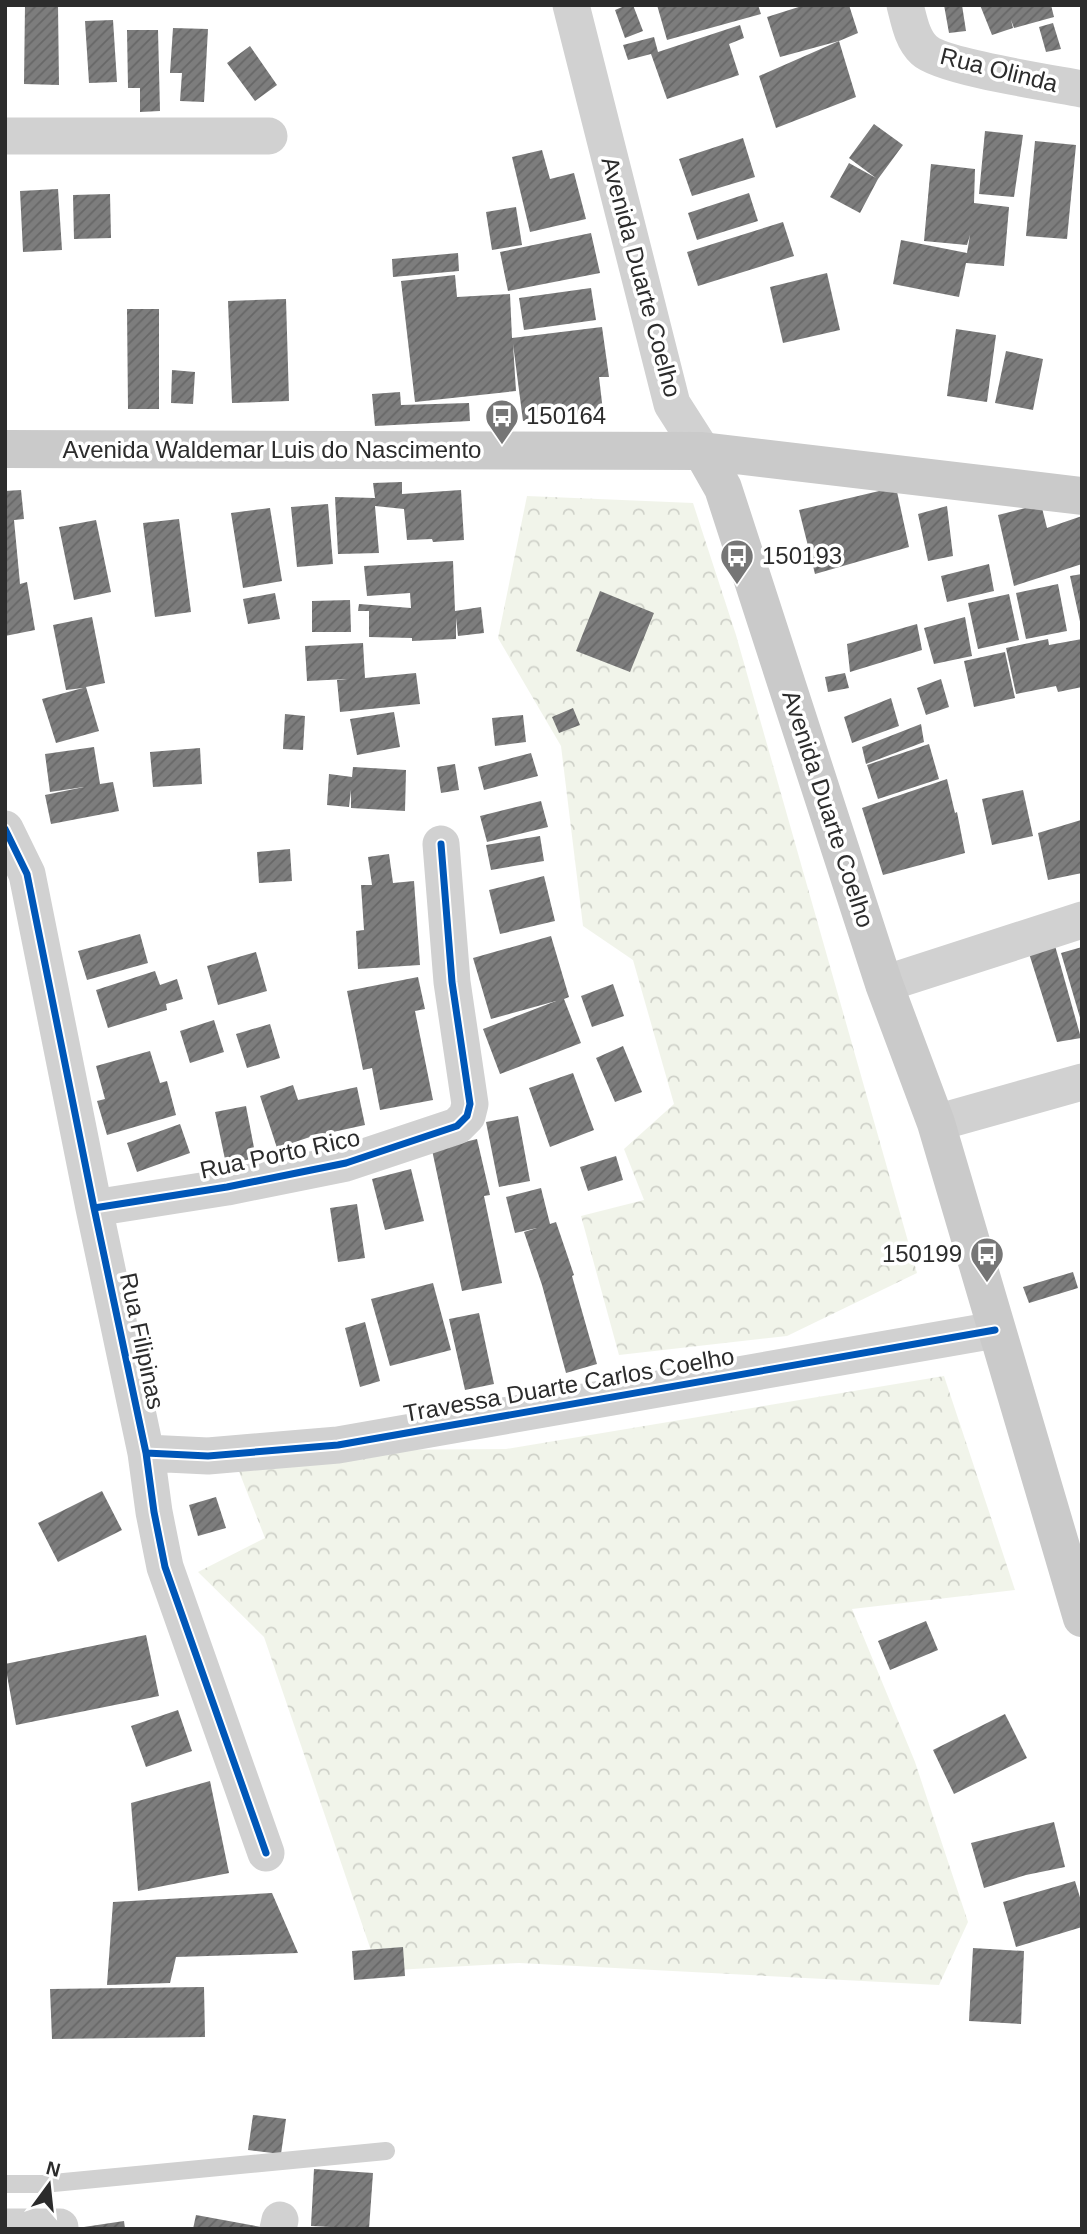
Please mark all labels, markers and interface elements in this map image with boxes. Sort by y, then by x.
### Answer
street label: Rua Olinda [938,42,1061,97]
street label: Avenida Duarte Coelho [596,154,687,400]
bus stop icon: 150164 [483,397,521,446]
place label: 150164 [526,402,606,429]
street label: Avenida Waldemar Luis do Nascimento [63,436,481,463]
bus stop icon: 150193 [718,537,756,586]
place label: 150193 [762,542,842,569]
street label: Avenida Duarte Coelho [777,687,880,931]
street label: Rua Porto Rico [197,1123,362,1184]
bus stop icon: 150199 [968,1235,1006,1284]
place label: 150199 [882,1240,962,1267]
street label: Rua Filipinas [115,1270,170,1412]
street label: Travessa Duarte Carlos Coelho [401,1342,736,1427]
north arrow [14,2150,84,2220]
text: N [44,2157,63,2181]

